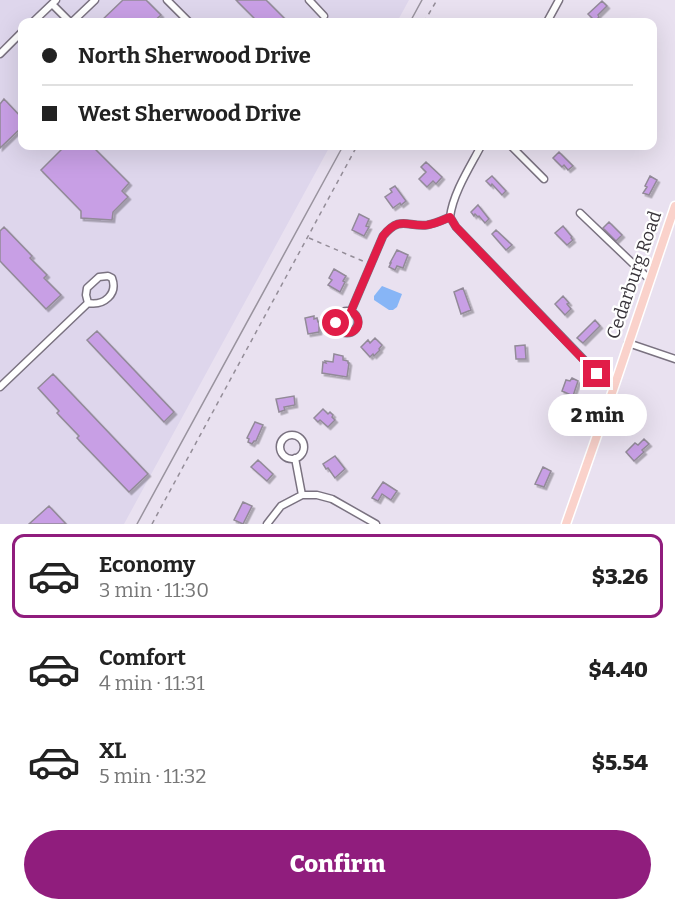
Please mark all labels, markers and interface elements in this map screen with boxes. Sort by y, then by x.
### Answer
text: North Sherwood Drive [78,42,311,69]
text: West Sherwood Drive [78,100,301,127]
street label: Cedarburg Road [602,208,666,342]
route start [322,309,349,336]
route end [583,360,610,387]
callout: 2 min [548,395,646,437]
text: 2 min [571,403,624,427]
icon: car [27,549,81,603]
text: Economy [99,551,195,578]
text: $3.26 [592,563,648,590]
text: 3 min · 11:30 [99,578,209,602]
icon: car [27,642,81,696]
text: Comfort [99,644,186,671]
text: $4.40 [589,656,648,683]
text: 4 min · 11:31 [99,671,205,695]
icon: car [27,735,81,789]
text: XL [99,737,126,764]
text: $5.54 [592,749,648,776]
text: 5 min · 11:32 [99,764,206,788]
button: Confirm [24,830,651,899]

